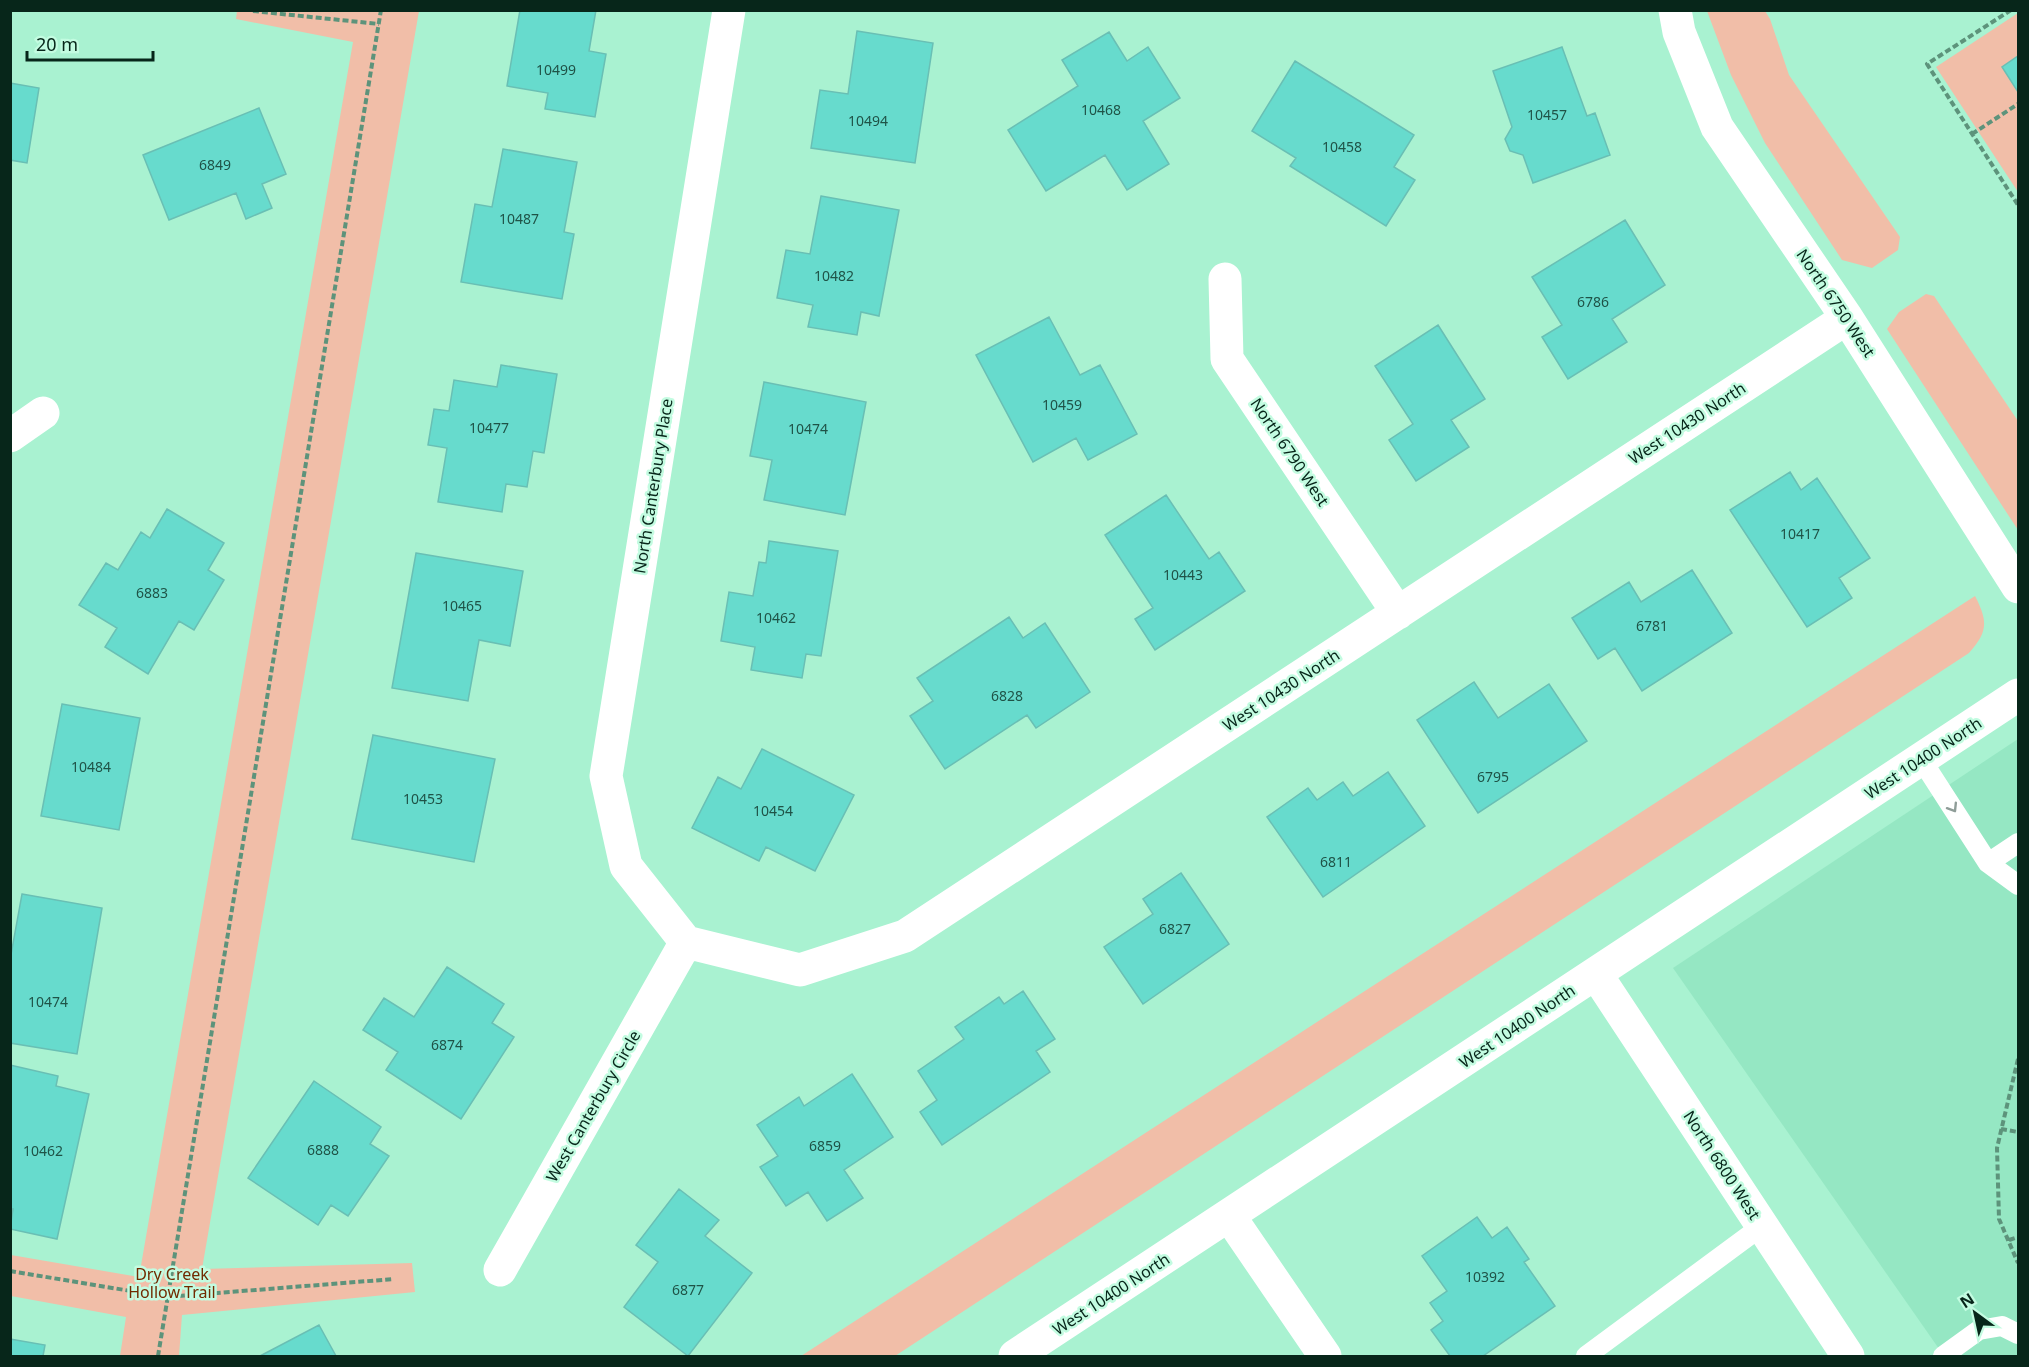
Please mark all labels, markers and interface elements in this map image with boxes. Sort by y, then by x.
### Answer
scale bar [27,24,153,62]
text: 20 m [36,32,78,56]
house number: 10499 [536,60,576,79]
house number: 10468 [1081,100,1121,119]
house number: 10457 [1527,105,1567,124]
house number: 10494 [848,111,888,130]
house number: 10458 [1322,137,1362,156]
house number: 6849 [199,155,231,174]
house number: 10487 [499,209,539,228]
street label: North 6750 West [1792,245,1880,362]
house number: 10482 [814,266,854,285]
house number: 6786 [1577,292,1609,311]
street label: West 10430 North [1624,377,1750,469]
street label: North 6790 West [1246,394,1334,511]
house number: 10459 [1042,395,1082,414]
street label: North Canterbury Place [628,397,678,575]
house number: 10477 [469,418,509,437]
house number: 10474 [788,419,828,438]
house number: 10417 [1780,524,1820,543]
house number: 10443 [1163,565,1203,584]
house number: 6883 [136,583,168,602]
house number: 10465 [442,596,482,615]
house number: 10462 [756,608,796,627]
house number: 6781 [1636,616,1668,635]
street label: West 10430 North [1218,644,1344,736]
house number: 6828 [991,686,1023,705]
street label: West 10400 North [1860,712,1986,804]
house number: 10484 [71,757,111,776]
house number: 6795 [1477,767,1509,786]
house number: 10453 [403,789,443,808]
house number: 10454 [753,801,793,820]
one-way arrow [1946,802,1958,812]
house number: 6811 [1320,852,1352,871]
house number: 6827 [1159,919,1191,938]
street label: West 10400 North [1455,979,1579,1073]
house number: 10474 [28,992,68,1011]
street label: West Canterbury Circle [541,1026,645,1186]
house number: 6874 [431,1035,463,1054]
street label: North 6800 West [1678,1106,1766,1224]
house number: 6859 [809,1136,841,1155]
house number: 6888 [307,1140,339,1159]
house number: 10462 [23,1141,63,1160]
street label: West 10400 North [1048,1248,1174,1340]
park label: Dry Creek Hollow Trail [128,1263,216,1303]
house number: 10392 [1465,1267,1505,1286]
house number: 6877 [672,1280,704,1299]
north arrow [1945,1283,2005,1343]
text: N [1955,1288,1978,1313]

